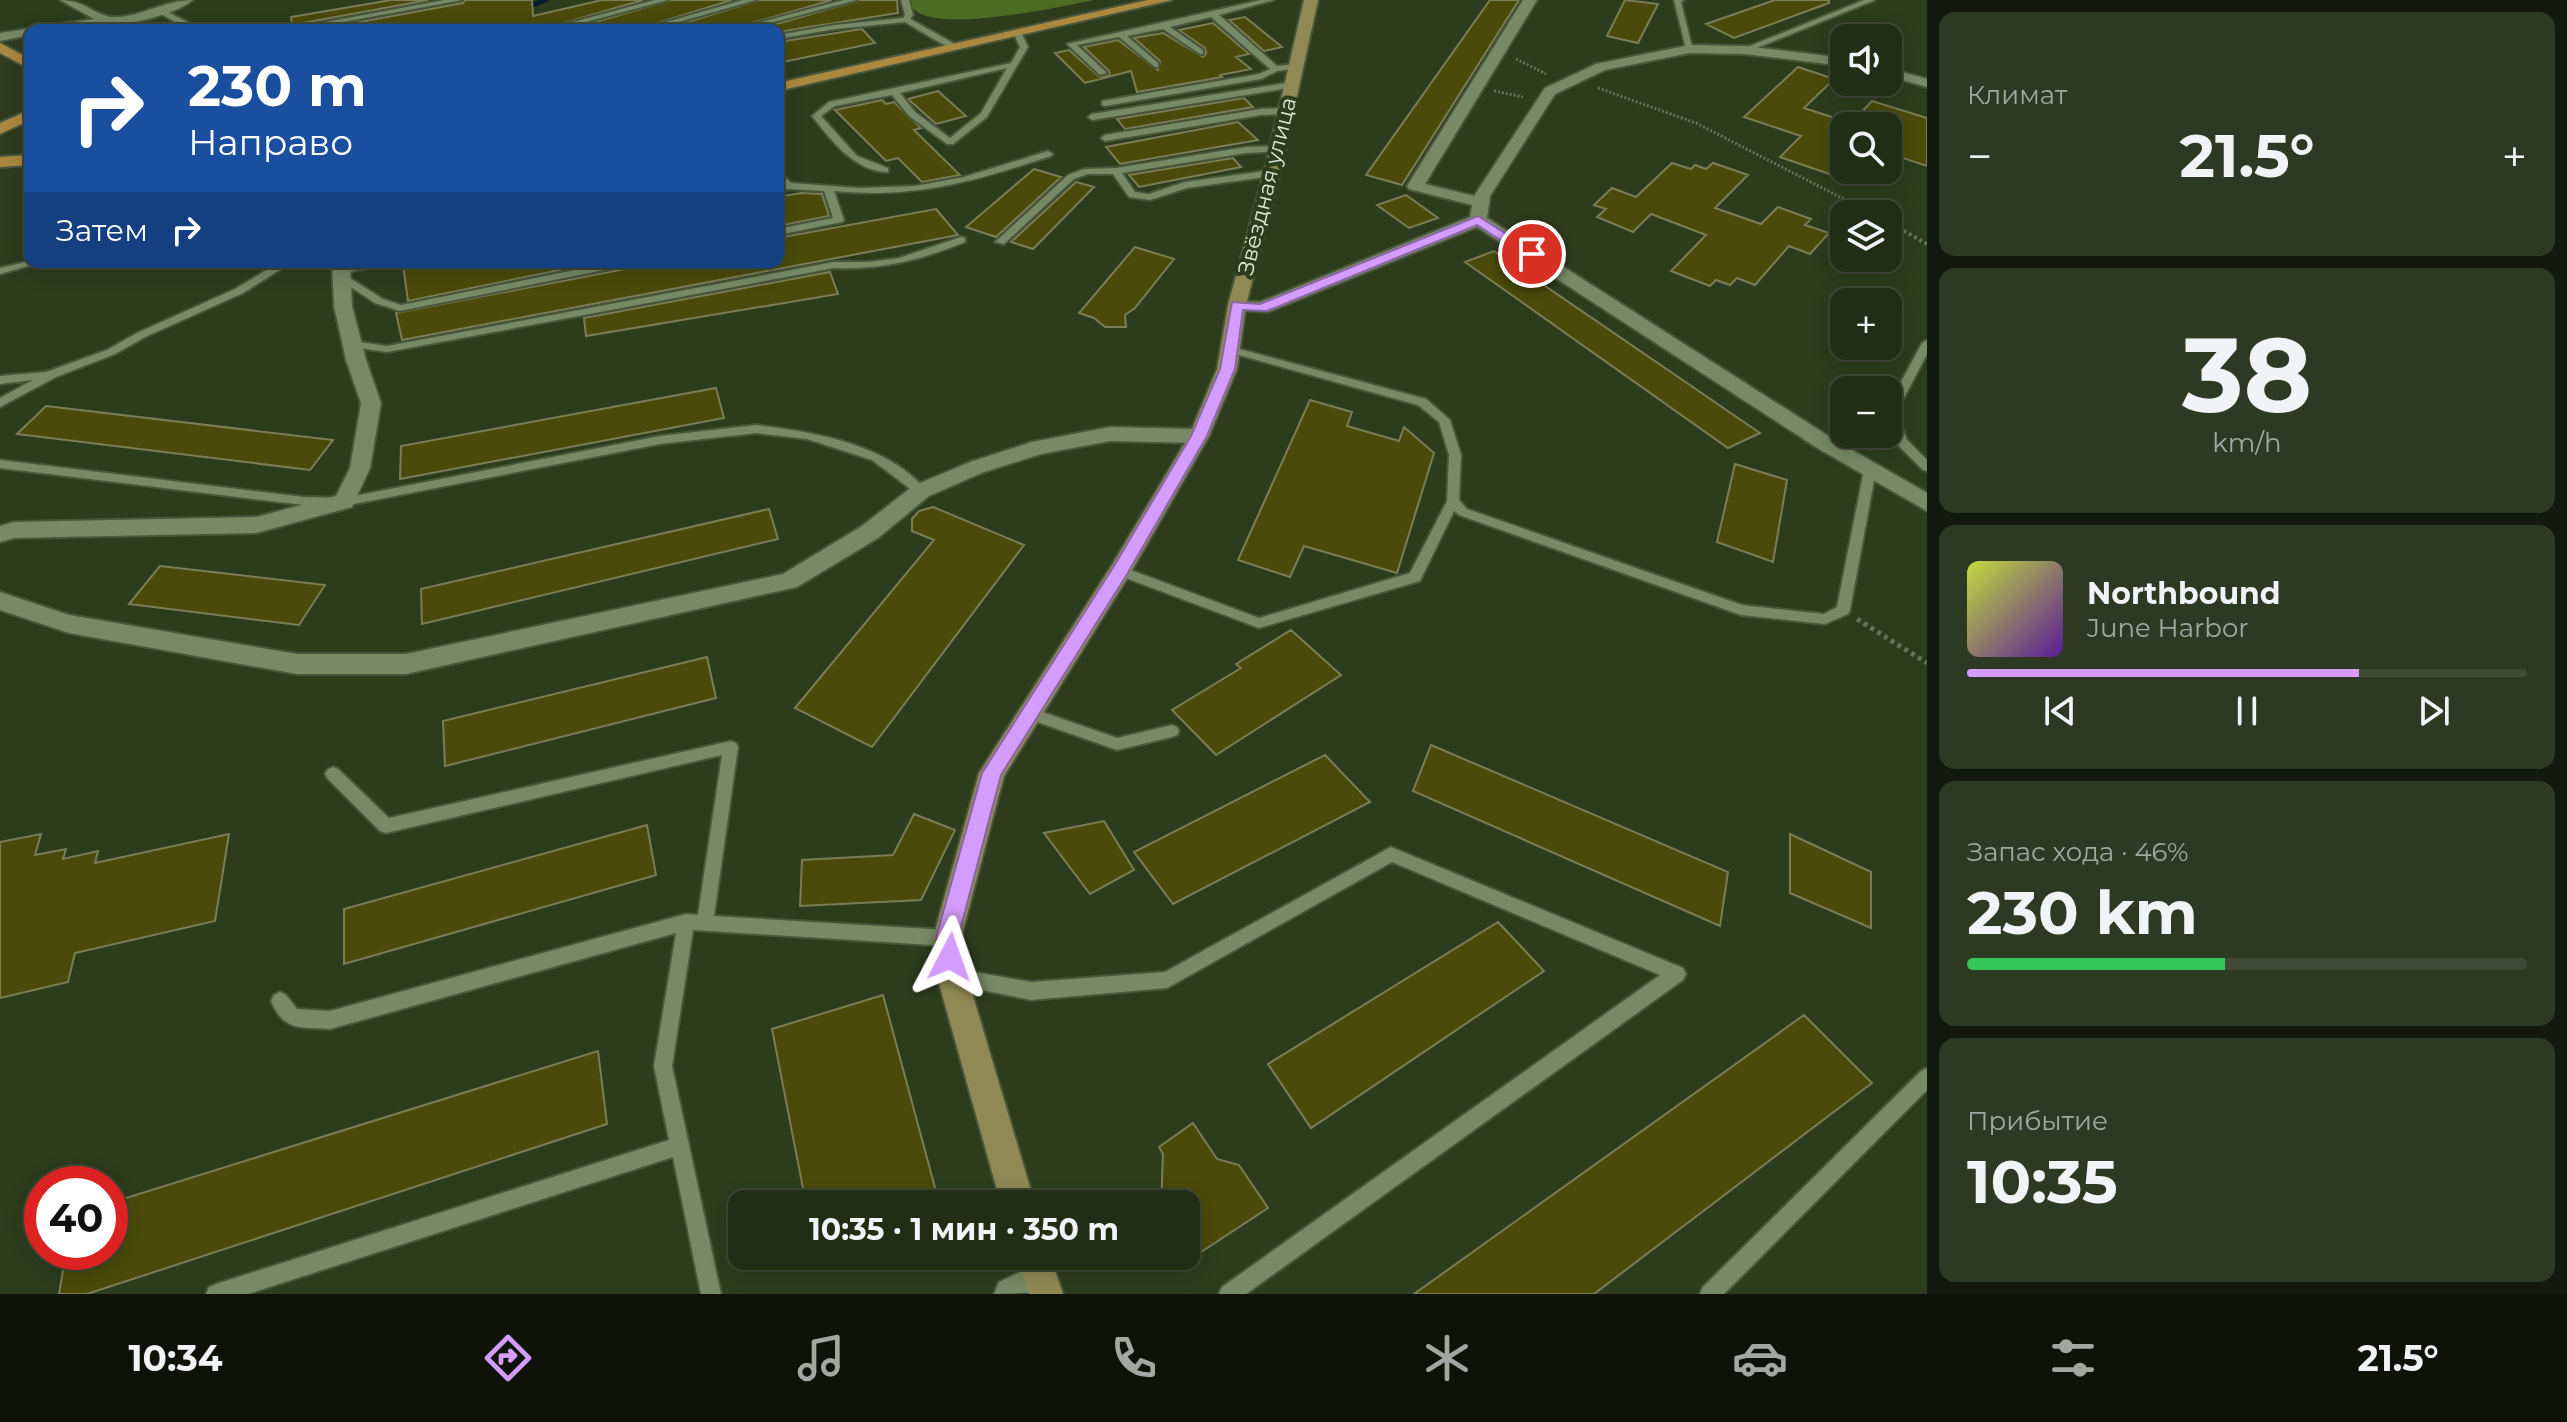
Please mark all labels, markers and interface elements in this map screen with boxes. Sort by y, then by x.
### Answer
map controls [1830,24,1902,448]
button: sound [1830,24,1902,96]
text: 230 m [188,52,367,120]
icon: right [56,56,160,160]
text: Климат [1967,79,2067,111]
street label: Звёздная улица [1232,94,1302,278]
button: search [1830,112,1902,184]
text: 21.5° [2179,119,2315,192]
text: Направо [188,120,353,164]
text: − [1967,129,1992,183]
text: + [2502,129,2527,183]
button: layers [1830,200,1902,272]
icon: right [164,208,208,252]
text: Затем [56,212,148,249]
pin [1498,220,1566,288]
icon: arrive [1510,232,1554,276]
button: + [1830,288,1902,360]
text: 38 [2182,311,2312,438]
button: − [1830,376,1902,448]
text: km/h [2212,427,2282,459]
text: Northbound [2087,575,2281,612]
text: June Harbor [2087,612,2249,644]
icon: previous [2038,689,2082,733]
icon: pause [2225,689,2269,733]
icon: next [2412,689,2456,733]
text: Запас хода · 46% [1967,836,2188,868]
text: 230 km [1967,876,2198,949]
position arrow [908,915,992,999]
text: Прибытие [1967,1105,2108,1137]
text: 10:35 [1967,1145,2118,1218]
speed limit sign: 40 [24,1166,128,1270]
text: 10:35 · 1 мин · 350 m [809,1211,1119,1248]
icon: directions [480,1330,536,1386]
icon: music [793,1330,849,1386]
icon: phone [1106,1330,1162,1386]
icon: climate [1419,1330,1475,1386]
icon: car [1732,1330,1788,1386]
icon: filters [2045,1330,2101,1386]
text: 10:34 [128,1336,223,1380]
text: 21.5° [2357,1336,2439,1380]

